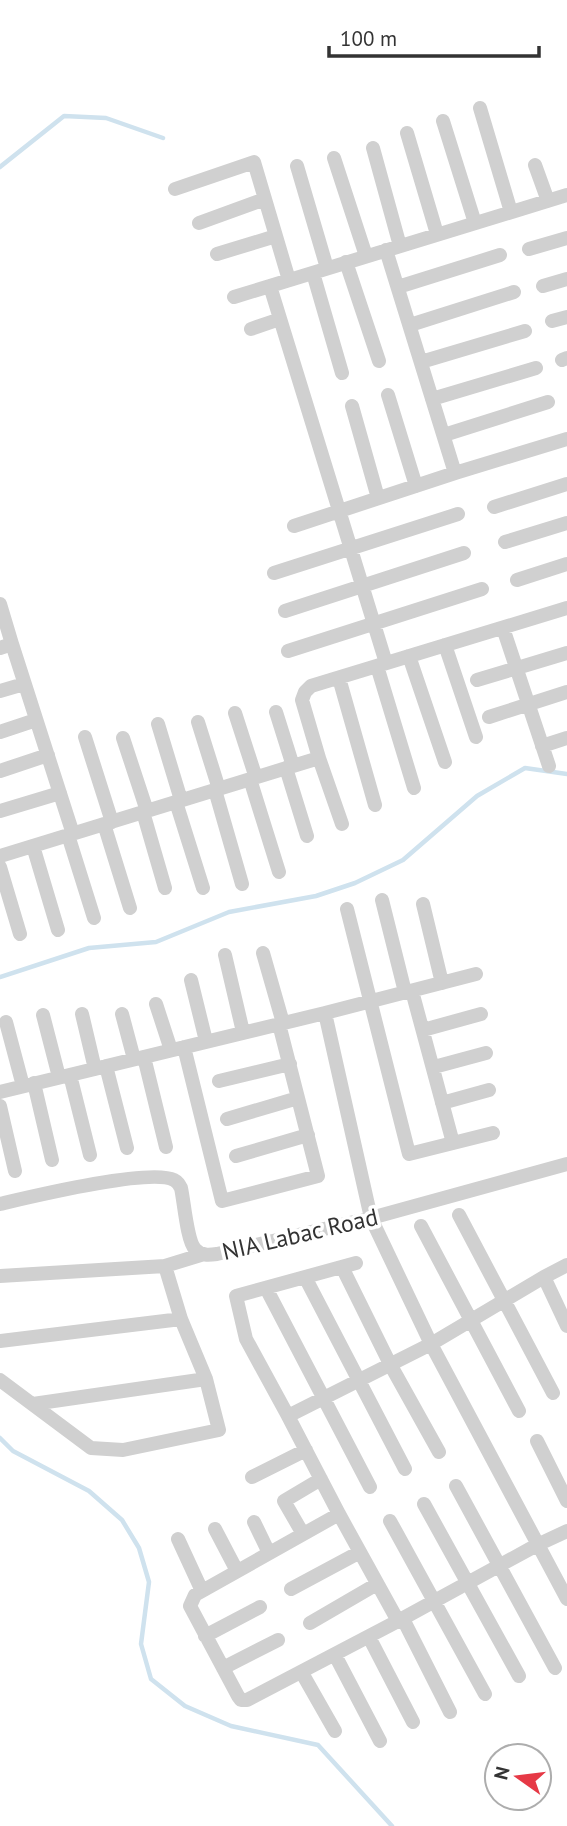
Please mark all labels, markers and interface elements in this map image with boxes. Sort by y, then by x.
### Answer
scale bar [329,14,539,58]
text: 100 m [340,25,397,52]
street label: NIA Labac Road [219,1201,381,1267]
north arrow [483,1742,553,1812]
text: N [488,1764,515,1782]

